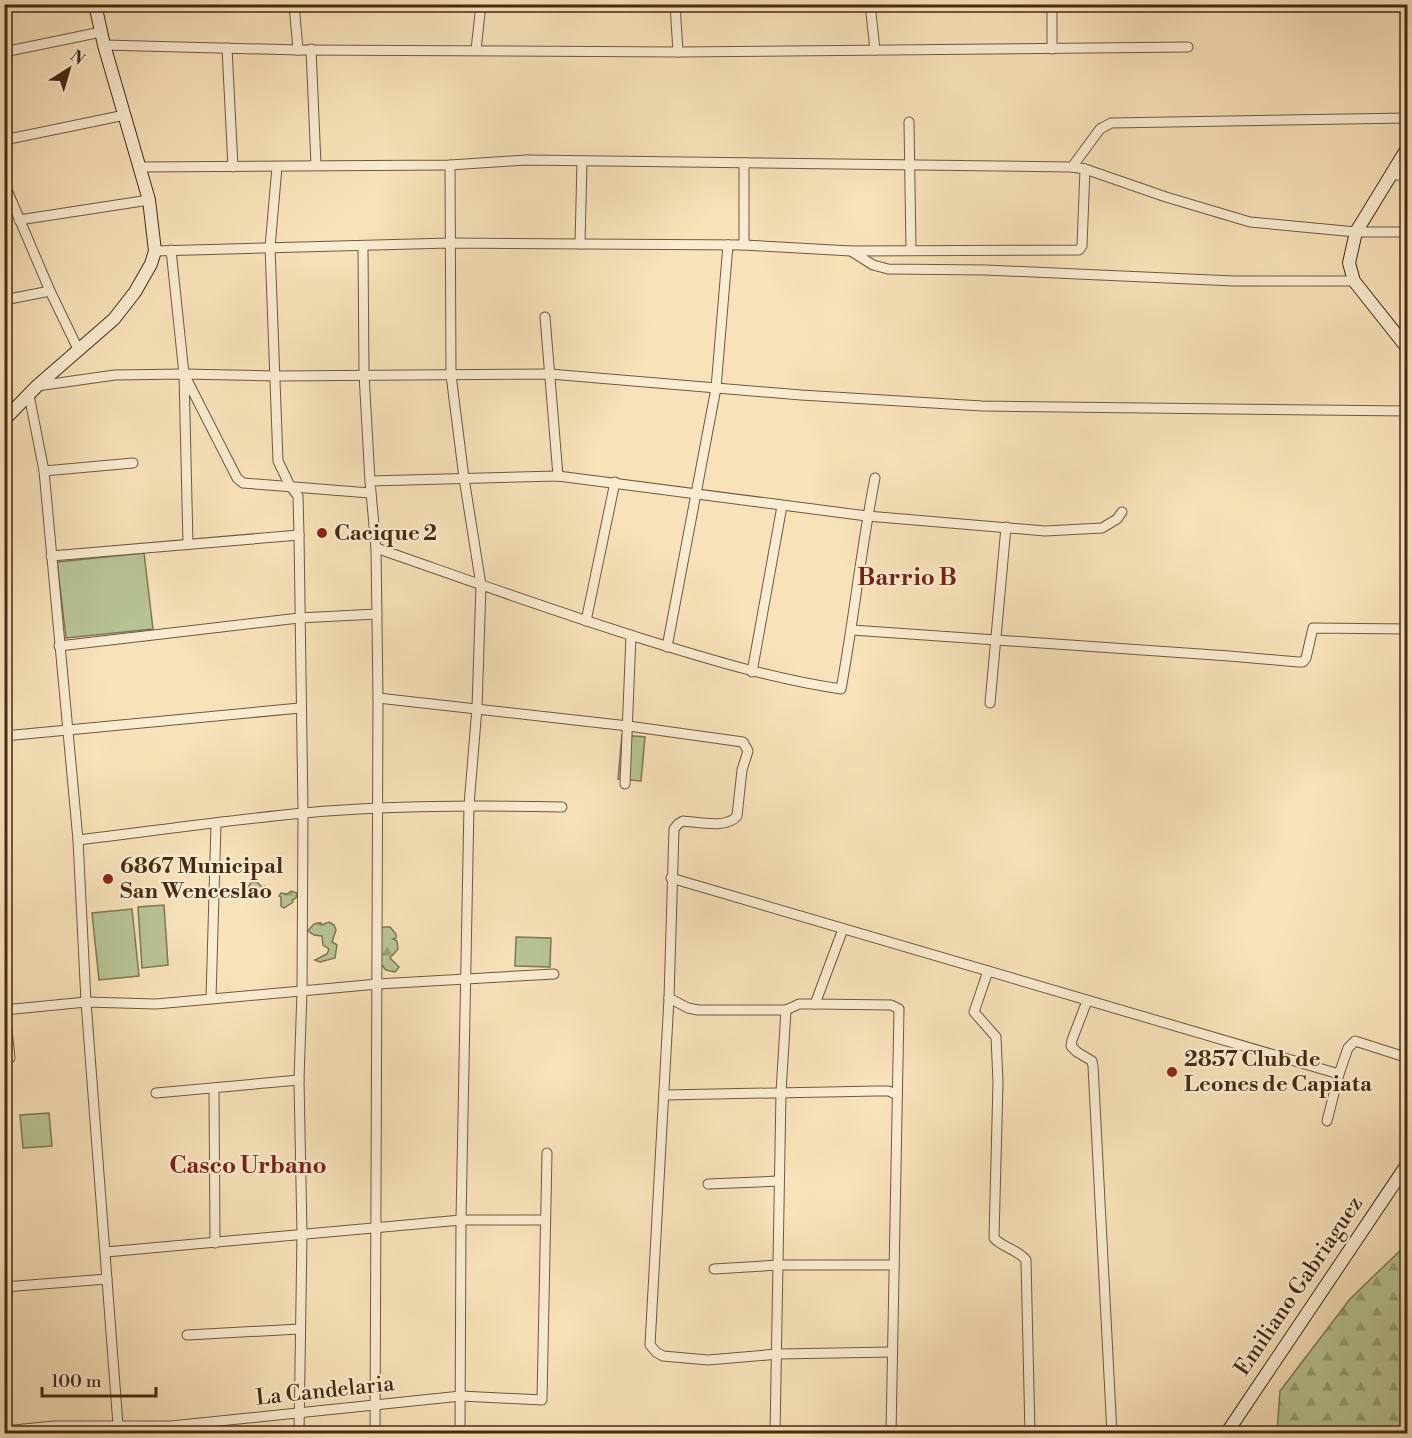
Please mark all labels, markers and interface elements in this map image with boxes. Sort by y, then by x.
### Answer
north arrow [39,39,99,99]
text: N [66,46,89,70]
place label: Cacique 2 [334,520,437,547]
marker: Cacique 2 [315,526,329,540]
district label: Barrio B [857,563,957,593]
place label: 6867 Municipal San Wenceslao [120,853,283,905]
marker: 6867 Municipal San Wenceslao [101,872,115,886]
place label: 2857 Club de Leones de Capiata [1184,1046,1373,1098]
marker: 2857 Club de Leones de Capiata [1165,1065,1179,1079]
district label: Casco Urbano [169,1151,327,1181]
street label: Emiliano Gabriaguez [1229,1191,1369,1381]
scale bar [42,1360,156,1398]
text: 100 m [51,1370,102,1393]
street label: La Candelaria [254,1370,396,1412]

